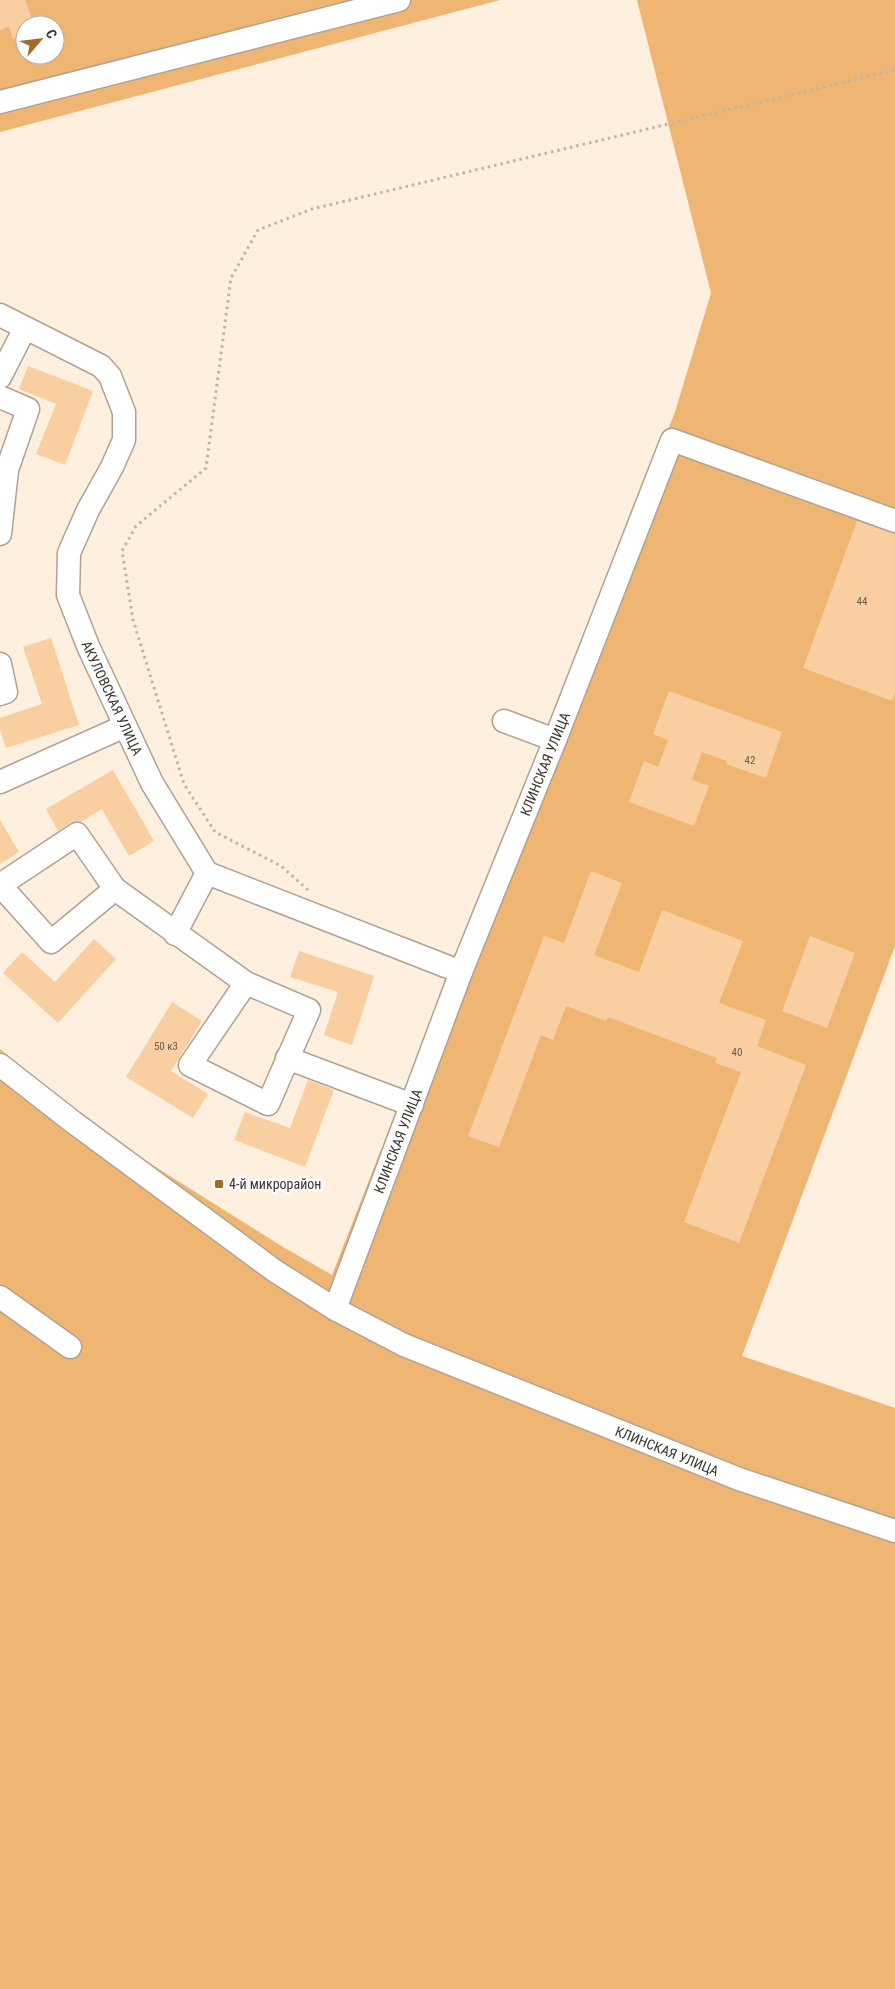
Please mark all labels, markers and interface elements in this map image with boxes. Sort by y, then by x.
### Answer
north arrow [15,15,65,65]
text: С [43,27,60,41]
house number: 44 [857,595,868,608]
street label: АКУЛОВСКАЯ УЛИЦА [78,638,146,758]
street label: КЛИНСКАЯ УЛИЦА [517,710,573,818]
house number: 42 [745,754,755,767]
house number: 50 к3 [154,1040,178,1053]
house number: 40 [732,1046,742,1059]
street label: КЛИНСКАЯ УЛИЦА [371,1087,425,1195]
place label: 4-й микрорайон [229,1176,321,1192]
marker: 4-й микрорайон [213,1178,225,1190]
street label: КЛИНСКАЯ УЛИЦА [613,1423,721,1479]

